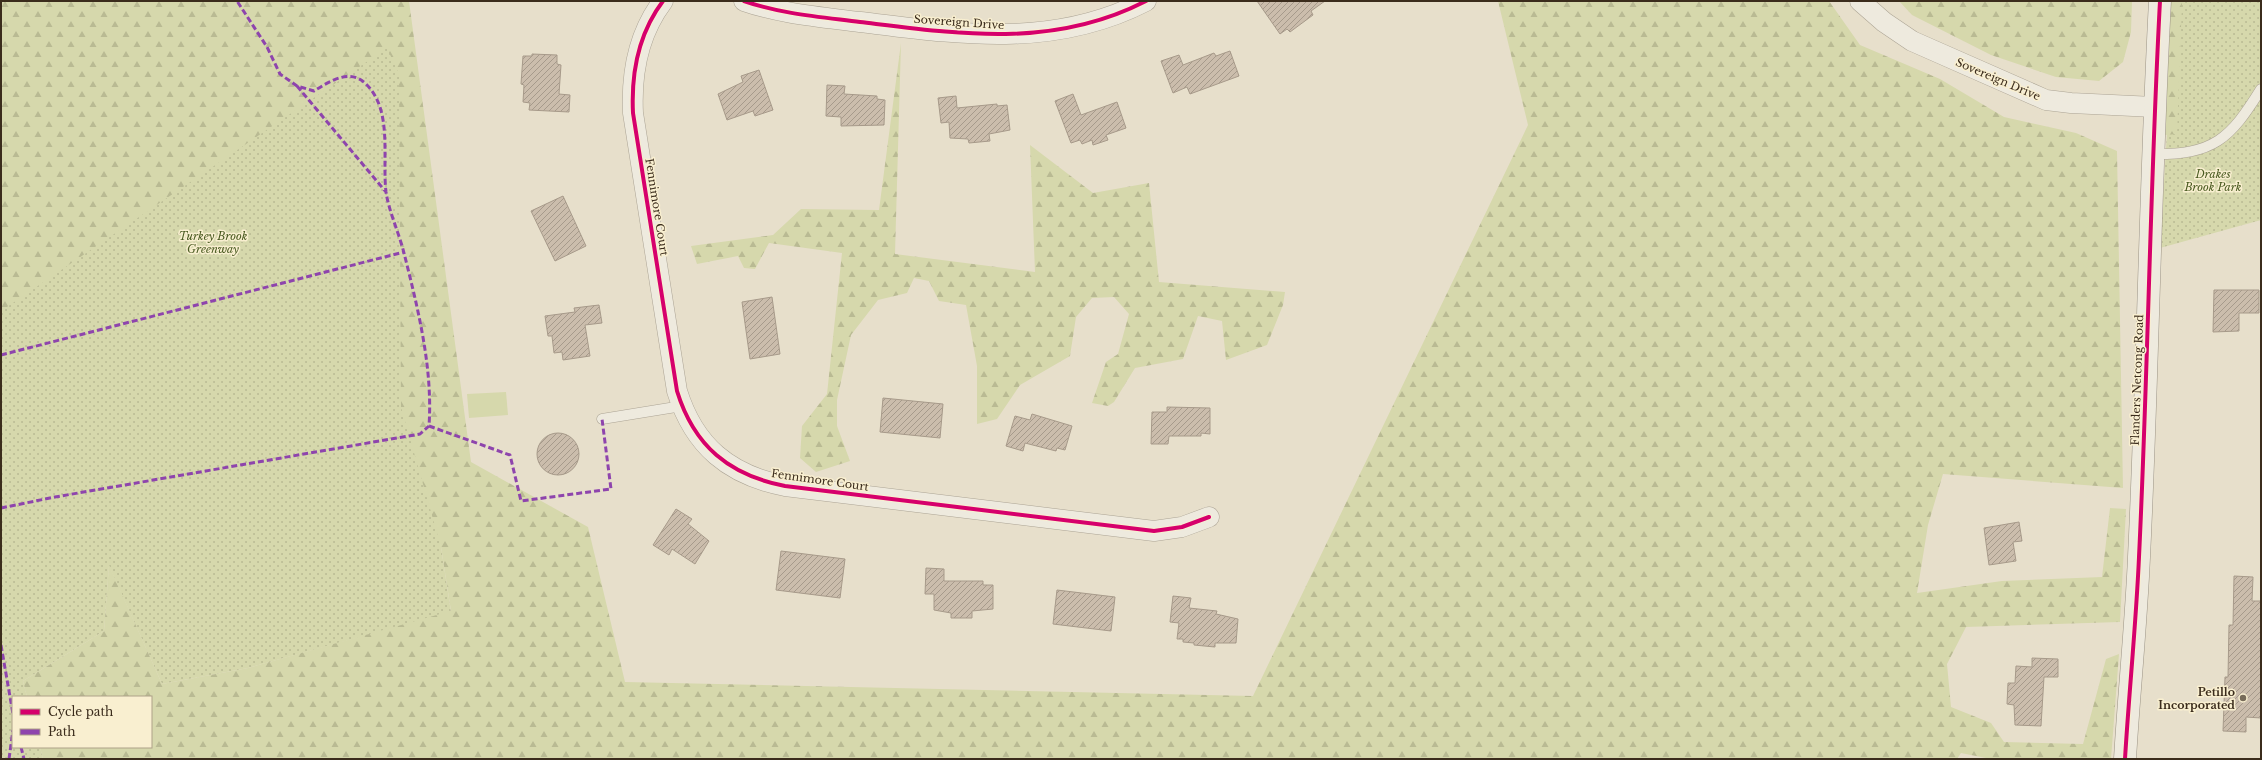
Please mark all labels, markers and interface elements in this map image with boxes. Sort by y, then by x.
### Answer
street label: Sovereign Drive [913,12,1005,32]
street label: Sovereign Drive [1953,55,2043,103]
street label: Fennimore Court [642,157,672,258]
park label: Drakes Brook Park [2183,167,2242,194]
park label: Turkey Brook Greenway [179,229,248,256]
street label: Flanders Netcong Road [2128,314,2146,446]
street label: Fennimore Court [770,466,871,494]
place label: Petillo Incorporated [2158,685,2235,712]
marker: Petillo Incorporated [2238,693,2248,703]
legend [12,696,152,748]
text: Cycle path [48,704,113,719]
text: Path [48,724,76,739]

